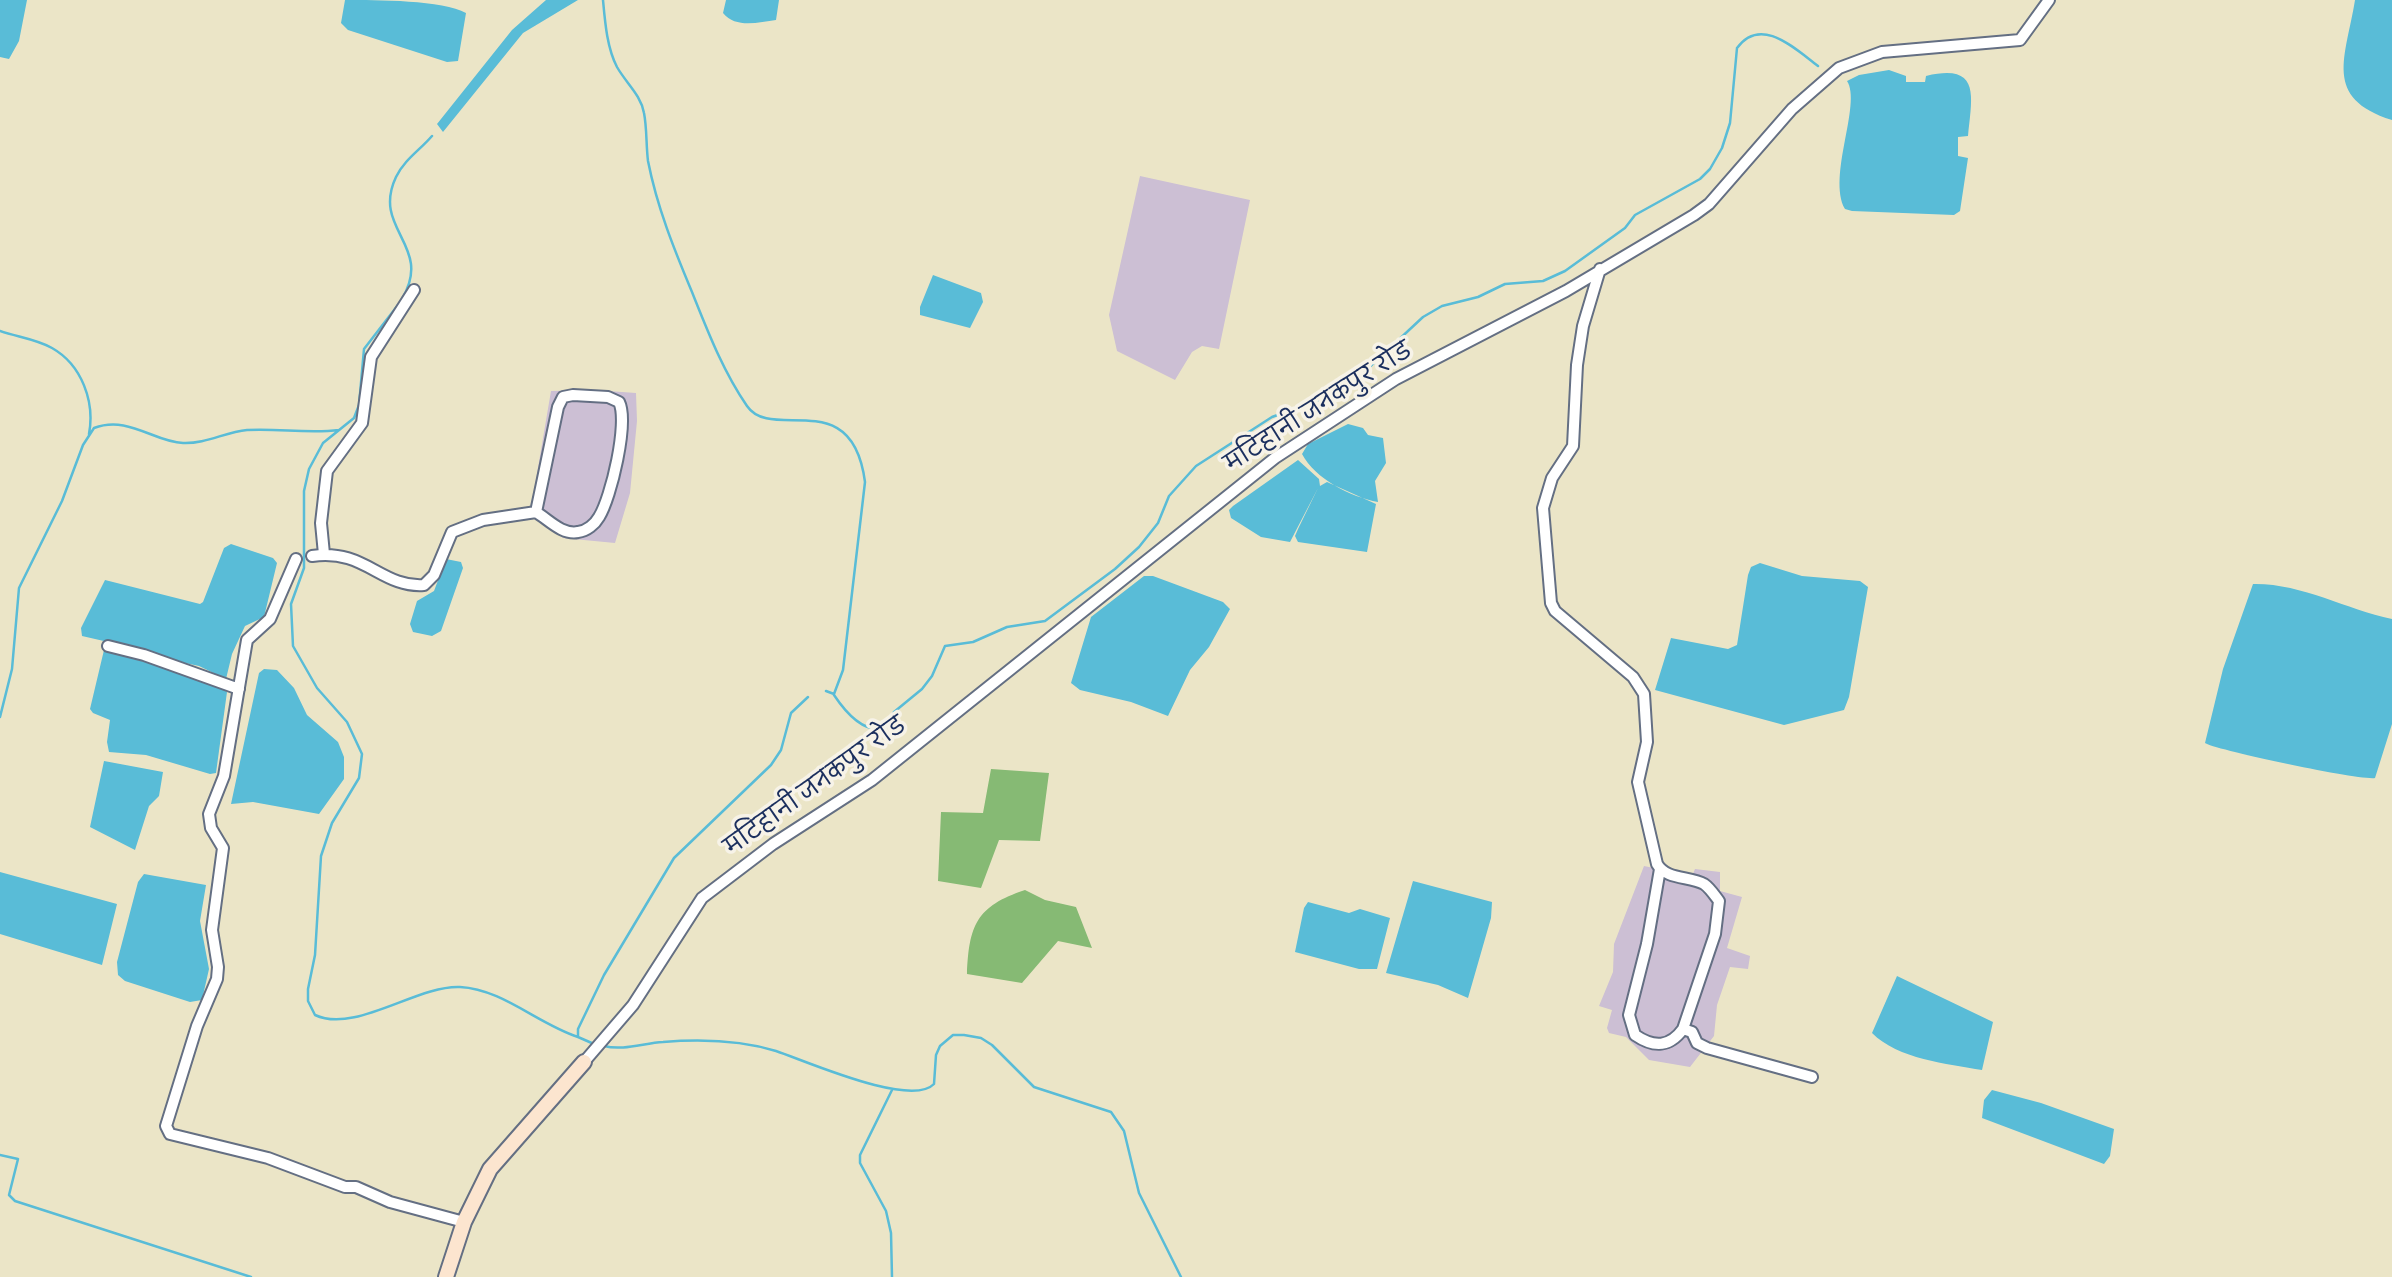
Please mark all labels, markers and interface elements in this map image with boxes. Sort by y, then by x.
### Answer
street label: मटिहानी जनकपुर रोड [1220,337,1418,479]
street label: मटिहानी जनकपुर रोड [720,712,912,862]

